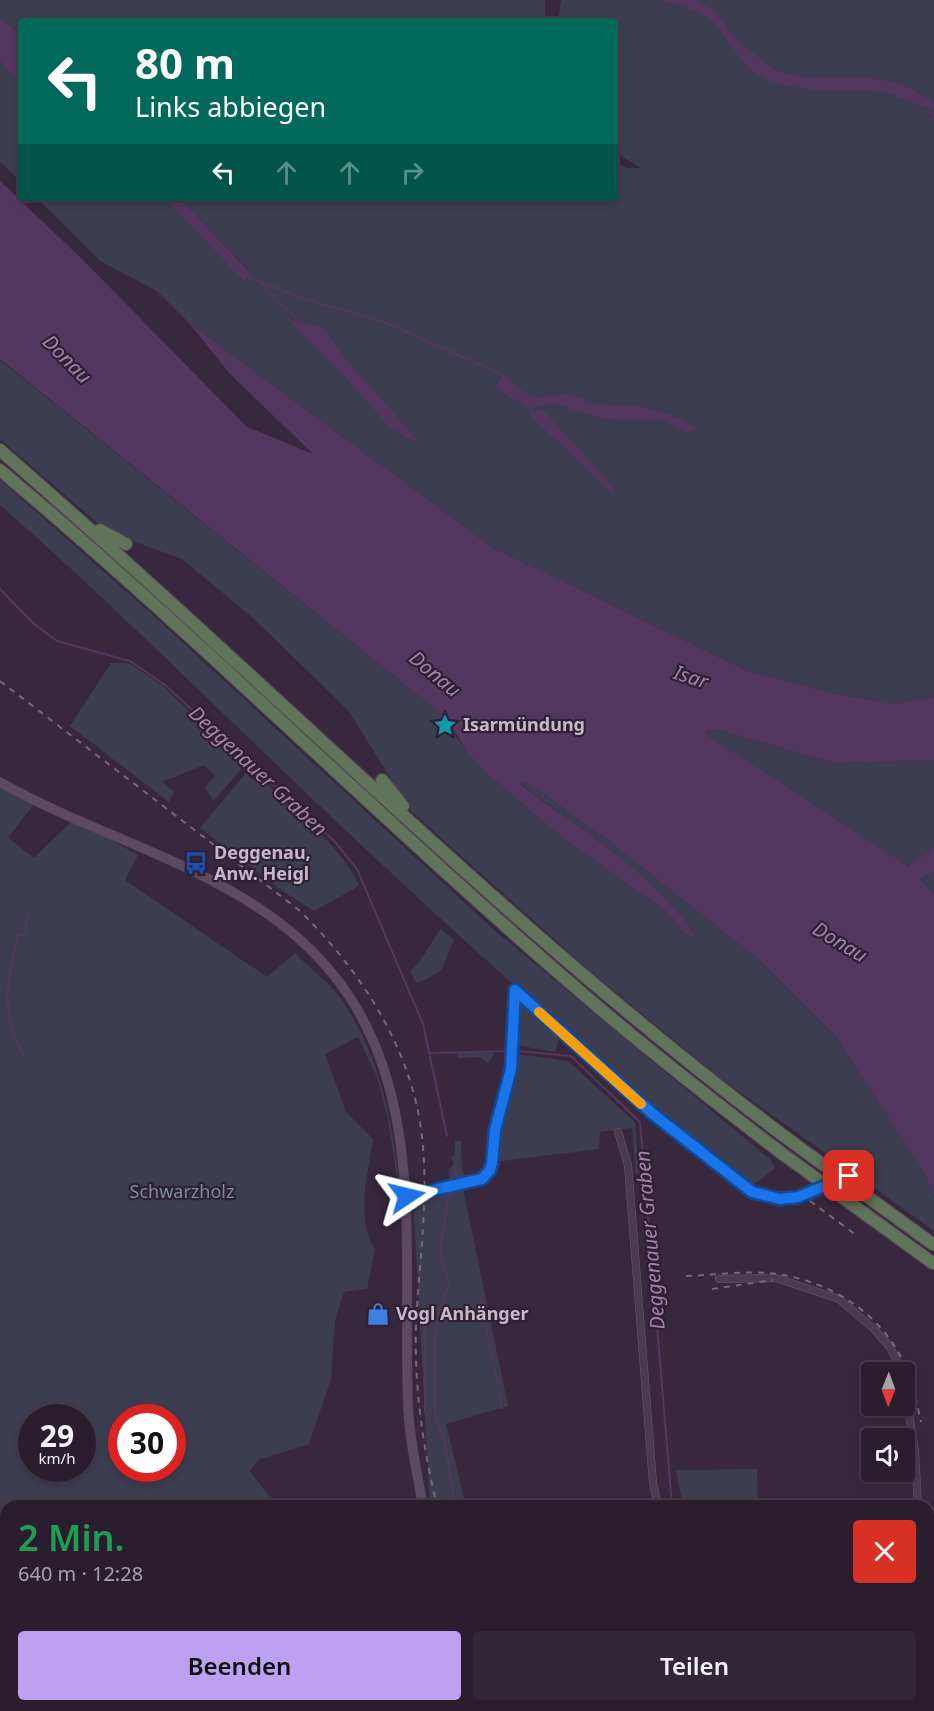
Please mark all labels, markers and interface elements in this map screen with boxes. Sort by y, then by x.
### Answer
text: 80 m [135,34,235,91]
icon: left [36,42,114,120]
text: Links abbiegen [135,88,326,125]
icon: left [207,156,240,189]
icon: ahead [270,156,303,189]
icon: ahead [333,156,366,189]
icon: right [396,156,429,189]
water label: Donau [37,328,98,389]
water label: Donau [404,644,467,703]
water label: Isar [670,658,713,695]
water label: Deggenauer Graben [183,699,333,842]
place icon: Isarmündung [432,712,458,738]
place label: Isarmündung [463,712,585,736]
place label: Deggenau, Anw. Heigl [214,840,311,885]
bus stop icon: Deggenau, Anw. Heigl [183,850,209,876]
water label: Donau [808,915,873,968]
water label: Deggenauer Graben [628,1149,671,1331]
pin [823,1150,874,1201]
icon: arrive [832,1159,865,1192]
position arrow [375,1164,439,1228]
park label: Schwarzholz [130,1179,234,1203]
shop icon: Vogl Anhänger [365,1301,391,1327]
place label: Vogl Anhänger [396,1301,529,1325]
north arrow [861,1362,915,1416]
map controls [861,1362,915,1482]
speed limit sign: 30 [108,1404,186,1482]
text: 29 [40,1415,74,1456]
button: sound [861,1428,915,1482]
text: km/h [39,1448,75,1468]
text: 2 Min. [18,1513,125,1562]
button: close [853,1520,916,1583]
text: 640 m · 12:28 [18,1560,143,1587]
button: Beenden [18,1631,461,1700]
button: Teilen [473,1631,916,1700]

